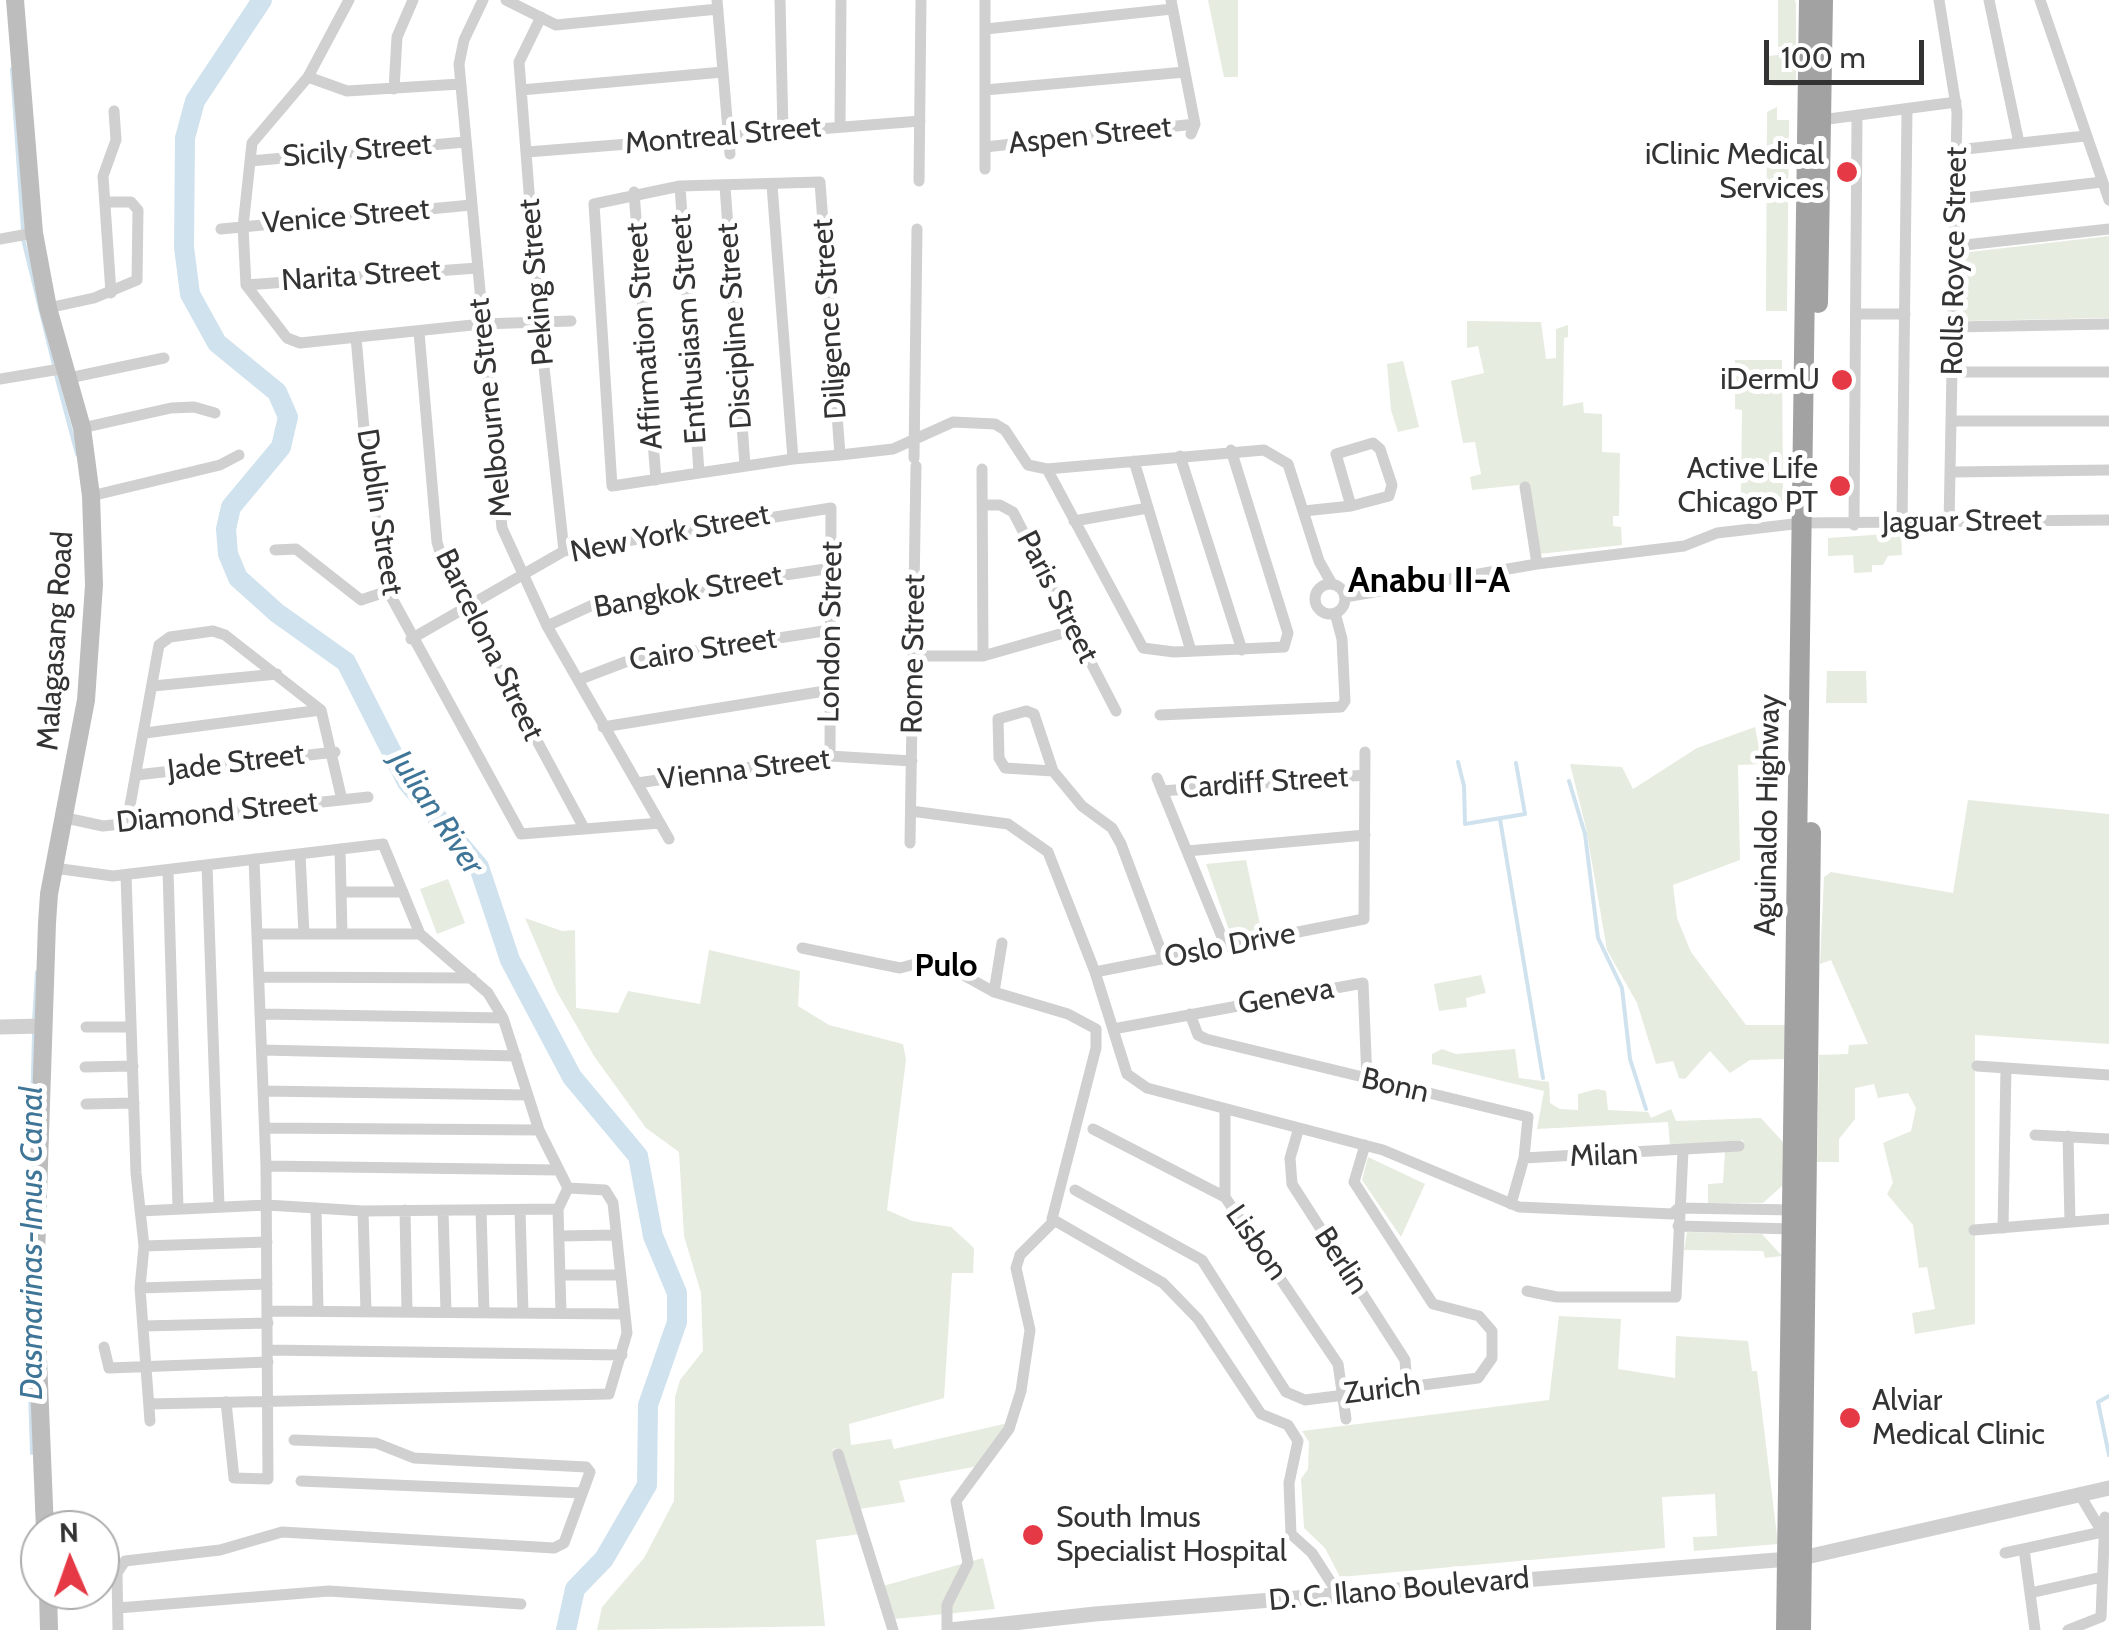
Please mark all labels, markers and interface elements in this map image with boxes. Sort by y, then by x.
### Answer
scale bar [1769,20,1929,82]
text: 100 m [1781,39,1866,76]
street label: Montreal Street [623,109,823,163]
street label: Aspen Street [1007,110,1173,162]
street label: Sicily Street [281,127,433,175]
place label: iClinic Medical Services [1645,137,1824,208]
street label: Rolls Royce Street [1935,146,1975,376]
marker: iClinic Medical Services [1834,159,1860,185]
street label: Venice Street [261,192,431,242]
street label: Peking Street [512,197,562,367]
street label: Enthusiasm Street [663,213,715,445]
street label: Diligence Street [805,217,855,421]
street label: Affirmation Street [619,221,671,451]
street label: Discipline Street [710,222,760,430]
street label: Narita Street [280,252,442,300]
street label: Melbourne Street [462,296,520,520]
place label: iDermU [1720,362,1820,398]
marker: iDermU [1829,367,1855,393]
street label: Dublin Street [348,426,410,598]
place label: Active Life Chicago PT [1678,451,1818,522]
marker: Active Life Chicago PT [1827,473,1853,499]
street label: New York Street [567,497,773,571]
street label: Jaguar Street [1882,503,2042,541]
street label: Paris Street [1008,525,1106,669]
street label: Malagasang Road [30,530,82,752]
street label: London Street [811,541,851,723]
street label: Barcelona Street [427,543,551,747]
street label: Bangkok Street [591,558,785,626]
district label: Anabu II-A [1348,561,1510,603]
street label: Rome Street [895,574,933,734]
street label: Cairo Street [627,621,779,679]
street label: Aguinaldo Highway [1748,694,1788,936]
street label: Jade Street [166,737,306,789]
street label: Vienna Street [656,742,832,798]
water label: Julian River [380,744,492,882]
street label: Cardiff Street [1179,759,1349,807]
street label: Diamond Street [114,785,320,841]
street label: Oslo Drive [1161,916,1299,976]
district label: Pulo [914,948,978,986]
street label: Geneva [1235,971,1337,1023]
street label: Bonn [1358,1061,1432,1111]
water label: Dasmarinas-Imus Canal [14,1086,52,1400]
street label: Milan [1569,1137,1639,1175]
street label: Lisbon [1217,1198,1295,1288]
street label: Berlin [1306,1221,1376,1301]
street label: Zurich [1342,1367,1422,1413]
place label: Alviar Medical Clinic [1872,1383,2045,1454]
marker: Alviar Medical Clinic [1837,1405,1863,1431]
place label: South Imus Specialist Hospital [1056,1500,1287,1570]
north arrow [20,1510,120,1610]
text: N [59,1515,80,1549]
marker: South Imus Specialist Hospital [1020,1522,1046,1548]
street label: D. C. Ilano Boulevard [1267,1561,1531,1619]

